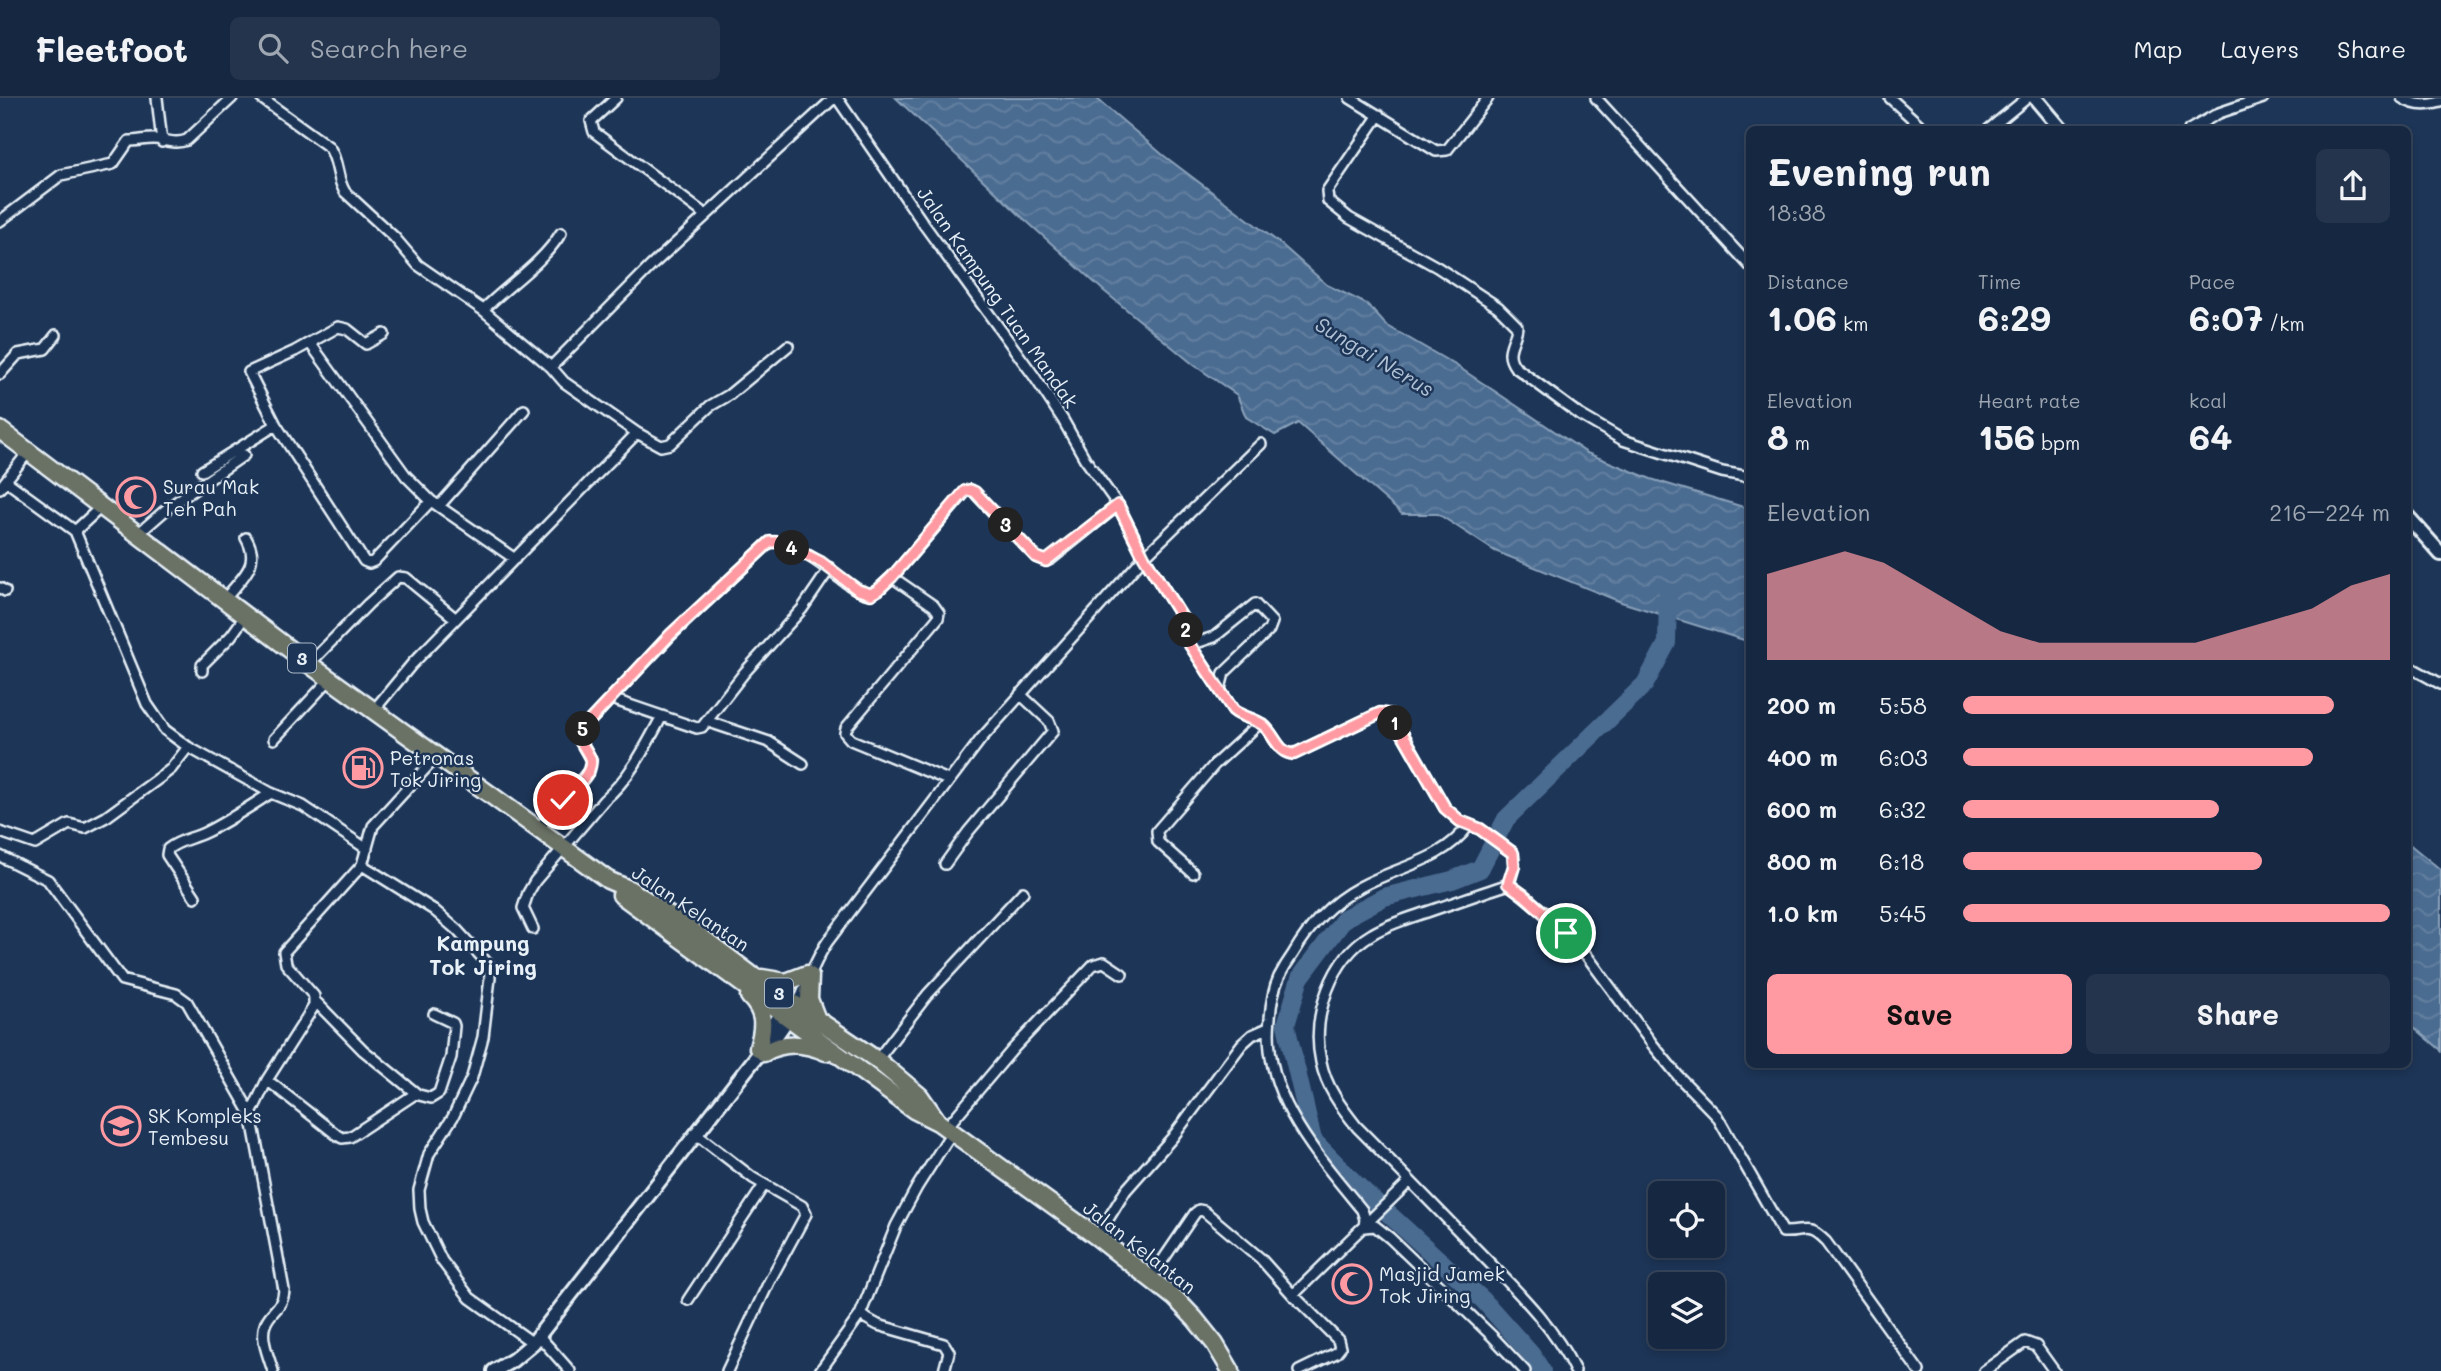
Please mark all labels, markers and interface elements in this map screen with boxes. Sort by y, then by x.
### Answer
search box [230,17,720,80]
text: Fleetfoot [35,27,188,70]
icon: search [254,29,292,67]
text: Search here [310,31,468,65]
text: Map [2134,33,2182,64]
text: Layers [2220,33,2299,64]
text: Share [2337,33,2406,64]
text: Evening run [1767,146,1991,196]
button: share [2316,149,2390,223]
street label: Jalan Kampung Tuan Mandak [912,181,1084,413]
text: 18:38 [1767,197,1826,227]
text: Distance [1767,269,1849,294]
text: Time [1978,269,2021,294]
text: Pace [2189,269,2235,294]
text: 1.06 [1767,294,1837,340]
text: 6:29 [1978,294,2051,340]
text: 6:07 [2189,294,2263,340]
water label: Sungai Nerus [1311,310,1439,402]
text: km [1837,311,1868,336]
text: /km [2263,311,2305,336]
text: Elevation [1767,388,1852,413]
text: Heart rate [1978,388,2081,413]
text: kcal [2189,388,2227,413]
text: 8 [1767,413,1789,459]
text: 156 [1978,413,2035,459]
text: 64 [2189,413,2232,459]
text: m [1789,430,1810,455]
text: bpm [2035,430,2080,455]
place label: Surau Mak Teh Pah [163,474,259,521]
mosque icon: Surau Mak Teh Pah [115,476,157,518]
text: Elevation [1767,497,1870,527]
text: 216–224 m [2269,497,2390,527]
pin: 3 [988,508,1024,542]
text: 3 [1000,512,1011,537]
pin: 4 [774,531,810,566]
text: 4 [785,535,798,560]
pin: 2 [1168,612,1204,648]
text: 2 [1180,617,1191,642]
road number: 3 [288,644,316,672]
text: 200 m [1767,690,1836,720]
text: 5:58 [1879,690,1927,720]
pin: 1 [1378,706,1412,740]
text: 1 [1390,710,1399,735]
pin: 5 [566,712,600,746]
text: 5 [577,716,588,741]
text: 400 m [1767,742,1838,772]
text: 6:03 [1879,742,1928,772]
place label: Petronas Tok Jiring [390,745,481,792]
fuel station icon: Petronas Tok Jiring [342,747,384,789]
pin [533,770,593,830]
icon: check [544,781,582,819]
text: 600 m [1767,794,1837,824]
text: 6:32 [1879,794,1926,824]
text: 800 m [1767,846,1837,876]
text: 6:18 [1879,846,1924,876]
street label: Jalan Kelantan [627,859,755,957]
text: 1.0 km [1767,898,1838,928]
text: 5:45 [1879,898,1926,928]
pin [1536,903,1596,963]
icon: arrive [1547,914,1585,952]
district label: Kampung Tok Jiring [429,929,537,980]
button: Save [1767,974,2072,1054]
button: Share [2086,974,2390,1054]
road number: 3 [765,978,793,1008]
place label: SK Kompleks Tembesu [148,1103,262,1150]
school or university icon: SK Kompleks Tembesu [100,1105,142,1147]
map controls [1648,1181,1725,1349]
button: locate [1648,1181,1725,1258]
street label: Jalan Kelantan [1078,1195,1202,1299]
place label: Masjid Jamek Tok Jiring [1379,1261,1505,1308]
mosque icon: Masjid Jamek Tok Jiring [1331,1263,1373,1305]
button: layers [1648,1272,1725,1349]

